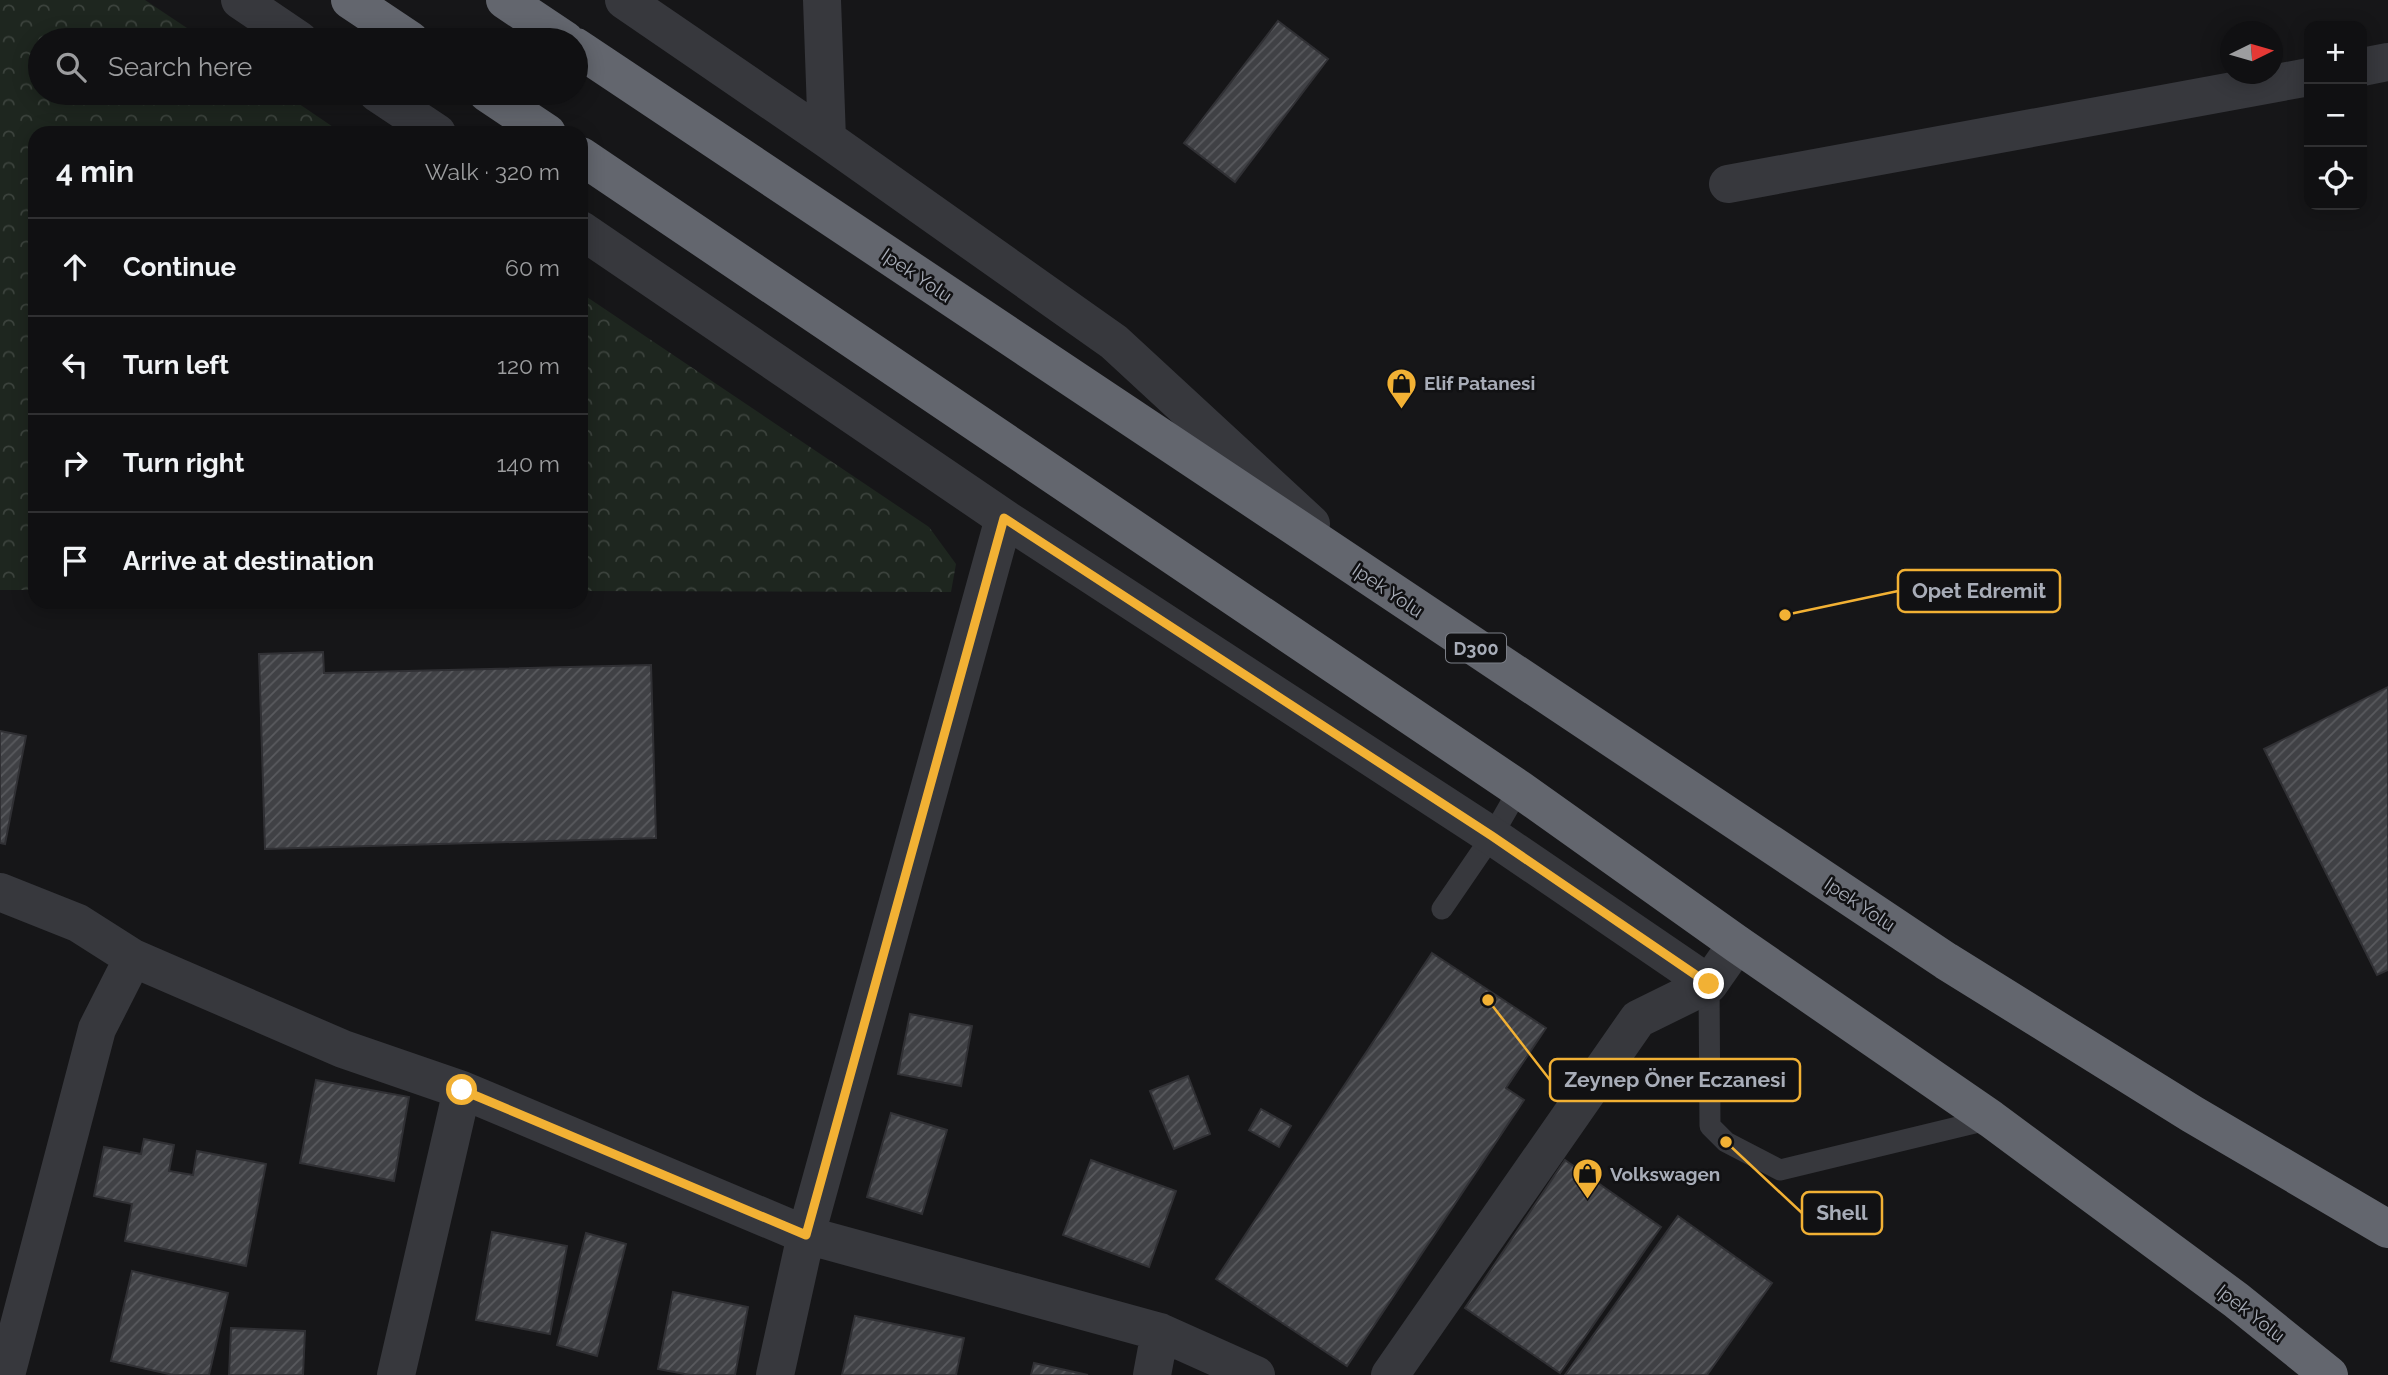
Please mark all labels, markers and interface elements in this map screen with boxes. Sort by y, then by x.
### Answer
north arrow [2220,21,2283,84]
map controls [2304,21,2367,210]
button: + [2304,21,2367,84]
search box [28,28,588,105]
icon: search [52,48,90,86]
text: Search here [108,52,252,82]
button: − [2304,84,2367,147]
button: locate [2304,147,2367,210]
text: 4 min [56,154,134,189]
text: Walk · 320 m [425,158,560,185]
street label: Ipek Yolu [878,243,956,307]
icon: ahead [56,248,94,286]
text: Continue [123,252,236,282]
text: 60 m [505,254,560,281]
icon: left [56,346,94,384]
text: Turn left [123,350,229,380]
text: 120 m [497,352,560,379]
shop icon: Elif Patanesi [1384,366,1418,410]
place label: Elif Patanesi [1424,372,1535,394]
icon: right [56,444,94,482]
text: Turn right [123,448,244,478]
text: 140 m [497,450,560,477]
icon: arrive [56,542,94,580]
text: Arrive at destination [123,546,374,576]
street label: Ipek Yolu [1349,558,1427,622]
callout: Opet Edremit [1898,570,2060,612]
text: Opet Edremit [1912,578,2046,603]
road number: D300 [1446,634,1506,662]
street label: Ipek Yolu [1821,872,1899,936]
route end [1693,968,1724,999]
callout: Zeynep Öner Eczanesi [1550,1059,1800,1101]
text: Zeynep Öner Eczanesi [1564,1067,1786,1092]
route start [446,1074,477,1105]
shop icon: Volkswagen [1570,1157,1604,1201]
place label: Volkswagen [1610,1163,1720,1185]
callout: Shell [1802,1192,1882,1234]
text: Shell [1816,1200,1868,1225]
street label: Ipek Yolu [2213,1280,2289,1346]

